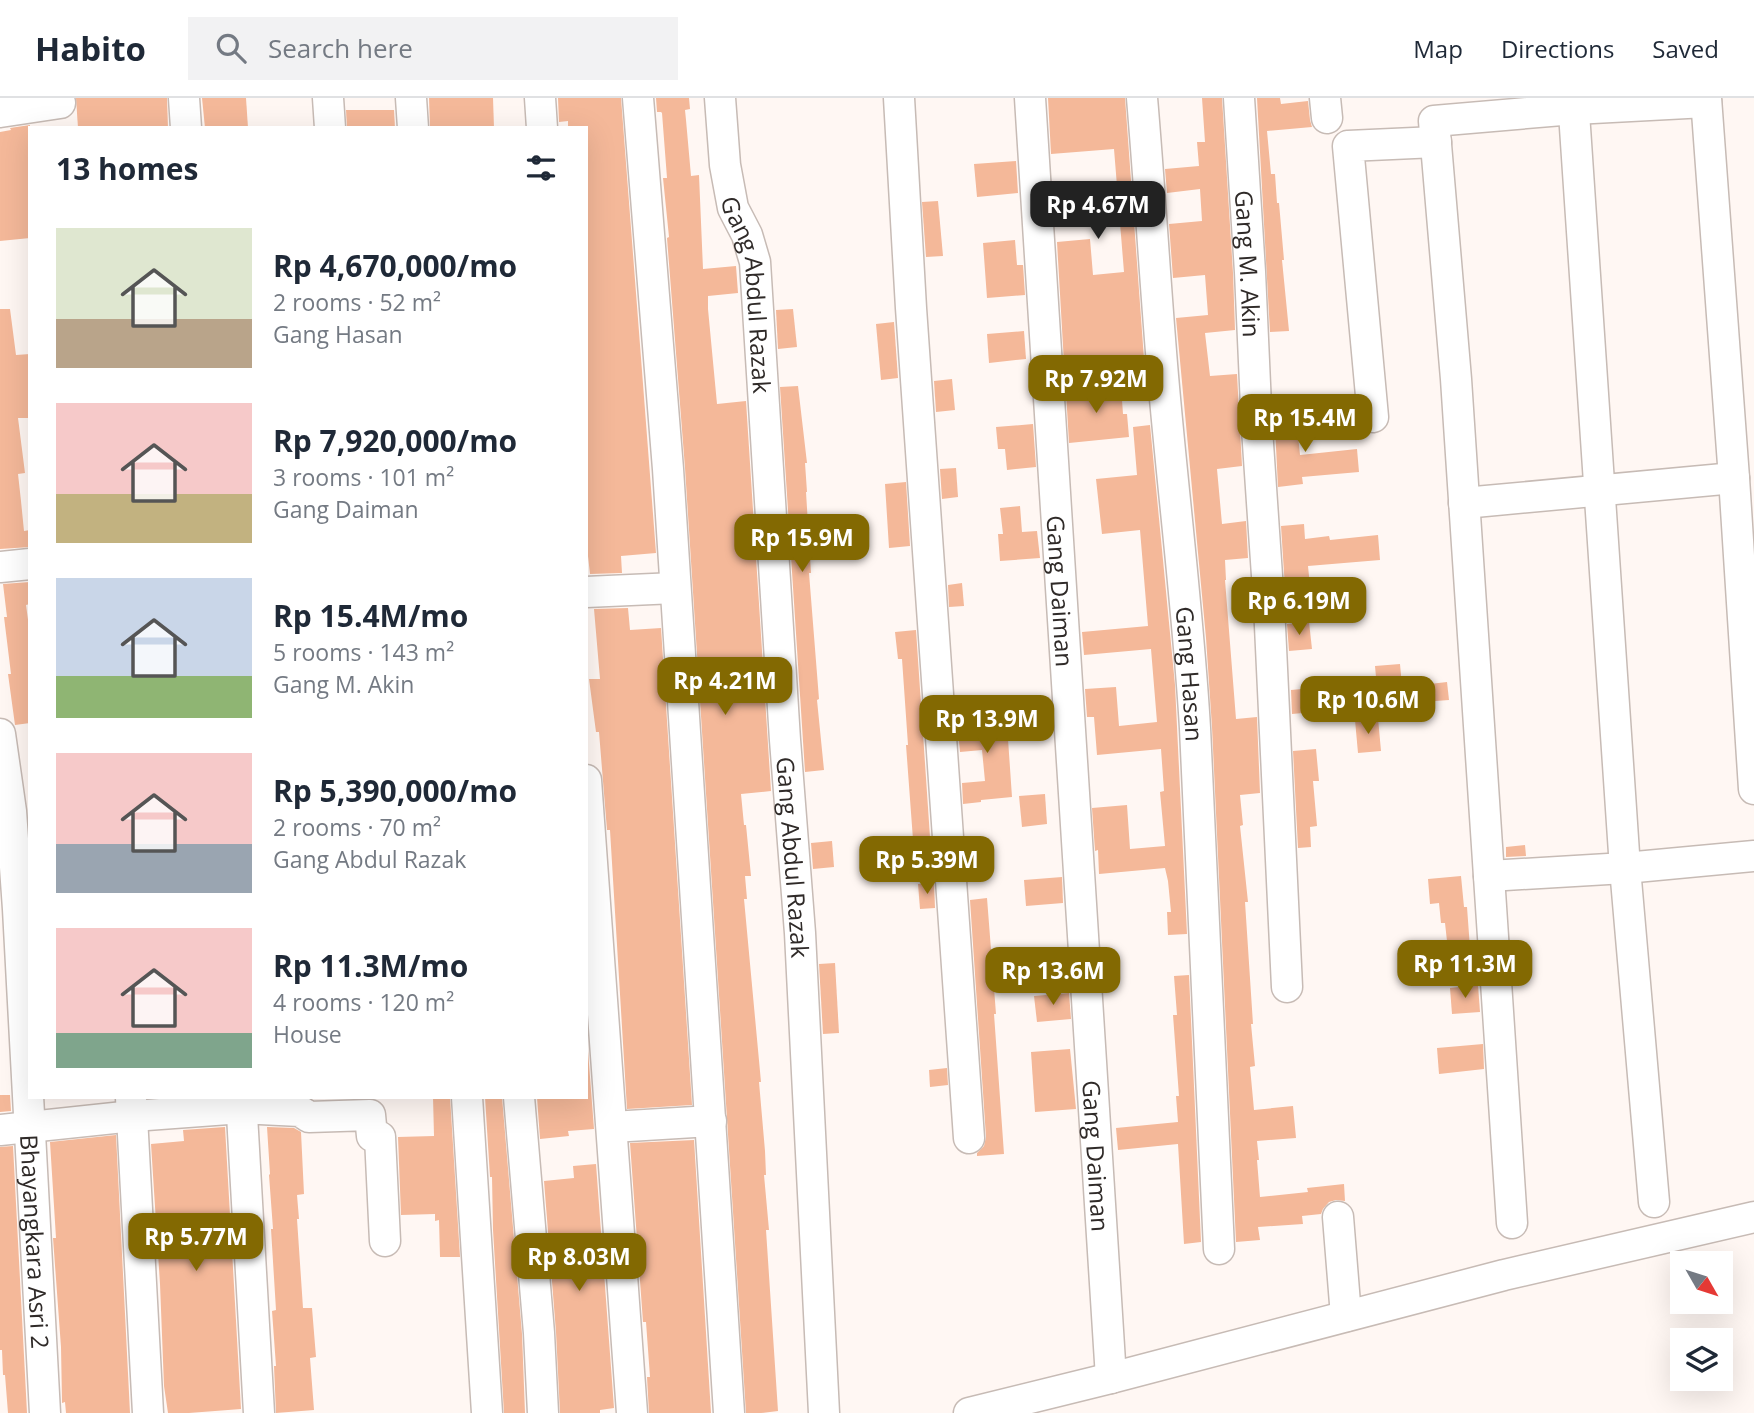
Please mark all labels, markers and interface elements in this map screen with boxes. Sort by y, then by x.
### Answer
search box [188,17,678,80]
text: Habito [35,26,146,71]
icon: search [212,29,250,67]
text: Search here [268,30,413,66]
text: Map [1413,32,1463,65]
text: Directions [1501,32,1614,65]
text: Saved [1652,32,1719,65]
text: 13 homes [56,148,199,189]
icon: filters [522,149,560,187]
pin: Rp 4.67M [1026,181,1170,241]
text: Rp 4.67M [1046,188,1150,220]
street label: Gang M. Akin [1228,189,1269,338]
street label: Gang Abdul Razak [715,193,780,395]
text: Rp 4,670,000/mo [273,245,517,286]
icon: home [112,256,196,340]
text: 2 rooms · 52 m² [273,286,441,318]
text: Gang Hasan [273,318,403,350]
pin: Rp 7.92M [1024,356,1168,415]
text: Rp 7.92M [1044,362,1148,394]
pin: Rp 15.4M [1233,394,1377,454]
text: Rp 15.4M [1253,401,1357,433]
text: Rp 7,920,000/mo [273,420,517,461]
icon: home [112,431,196,515]
text: 3 rooms · 101 m² [273,461,454,493]
text: Gang Daiman [273,493,419,525]
pin: Rp 15.9M [730,514,874,574]
street label: Gang Daiman [1040,514,1082,668]
text: Rp 15.9M [750,521,854,553]
pin: Rp 6.19M [1227,578,1371,637]
text: Rp 6.19M [1247,584,1351,616]
text: Rp 15.4M/mo [273,595,468,636]
street label: Gang Hasan [1169,605,1212,742]
icon: home [112,606,196,690]
text: 5 rooms · 143 m² [273,636,454,668]
pin: Rp 4.21M [653,658,797,717]
text: Rp 4.21M [673,664,777,696]
text: Gang M. Akin [273,668,414,700]
pin: Rp 10.6M [1296,676,1440,736]
text: Rp 10.6M [1316,683,1420,715]
pin: Rp 13.9M [915,696,1059,755]
text: Rp 13.9M [935,702,1039,734]
street label: Gang Abdul Razak [770,755,818,959]
text: Rp 5,390,000/mo [273,770,517,811]
icon: home [112,781,196,865]
text: 2 rooms · 70 m² [273,811,441,843]
pin: Rp 5.39M [855,836,999,896]
text: Gang Abdul Razak [273,843,466,875]
text: Rp 5.39M [875,843,979,875]
pin: Rp 11.3M [1393,940,1537,1000]
text: Rp 11.3M/mo [273,945,468,986]
text: Rp 11.3M [1413,947,1517,979]
pin: Rp 13.6M [981,948,1125,1007]
text: Rp 13.6M [1001,954,1105,986]
icon: home [112,956,196,1040]
text: 4 rooms · 120 m² [273,986,454,1018]
text: House [273,1018,342,1050]
street label: Gang Daiman [1076,1079,1118,1233]
street label: Bhayangkara Asri 2 [14,1134,58,1349]
pin: Rp 5.77M [124,1214,268,1273]
text: Rp 5.77M [144,1220,248,1252]
pin: Rp 8.03M [507,1234,651,1293]
text: Rp 8.03M [527,1240,631,1272]
north arrow [1670,1251,1732,1314]
map controls [1670,1251,1733,1391]
button: layers [1670,1328,1733,1391]

